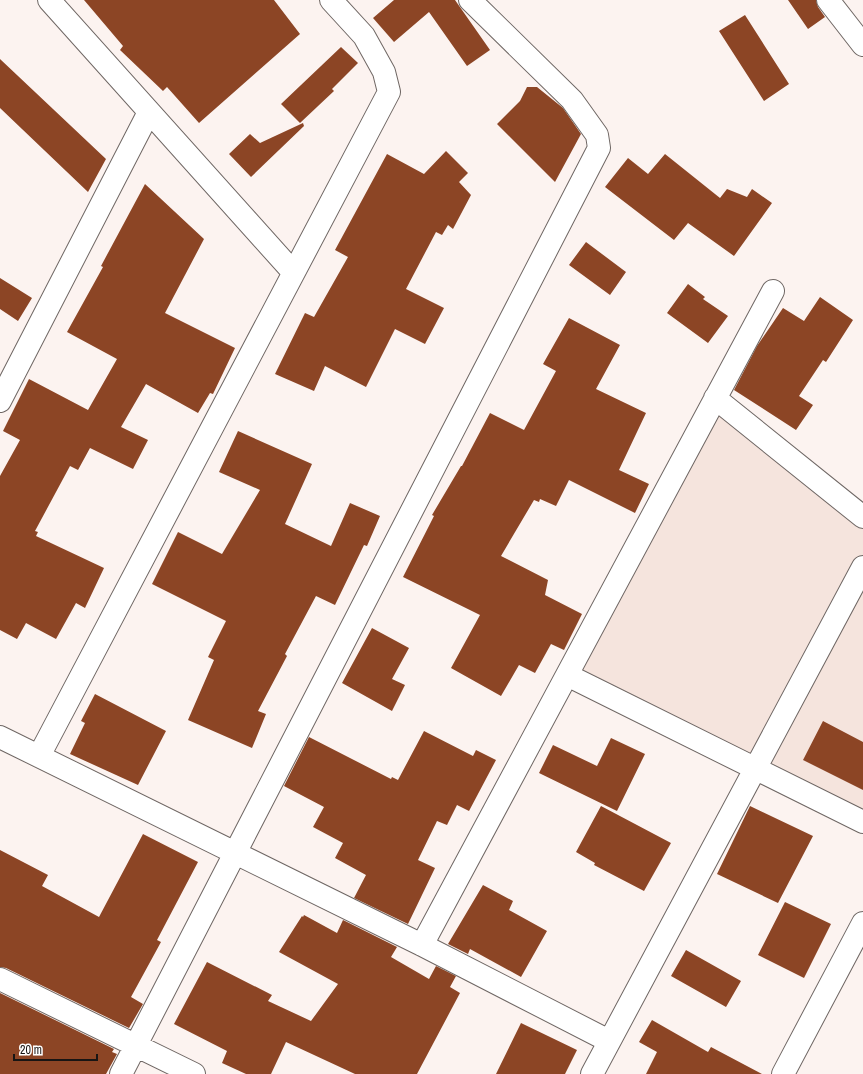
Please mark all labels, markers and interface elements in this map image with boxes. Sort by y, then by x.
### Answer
scale bar [14,1036,97,1062]
text: 20 m [20,1042,42,1058]

